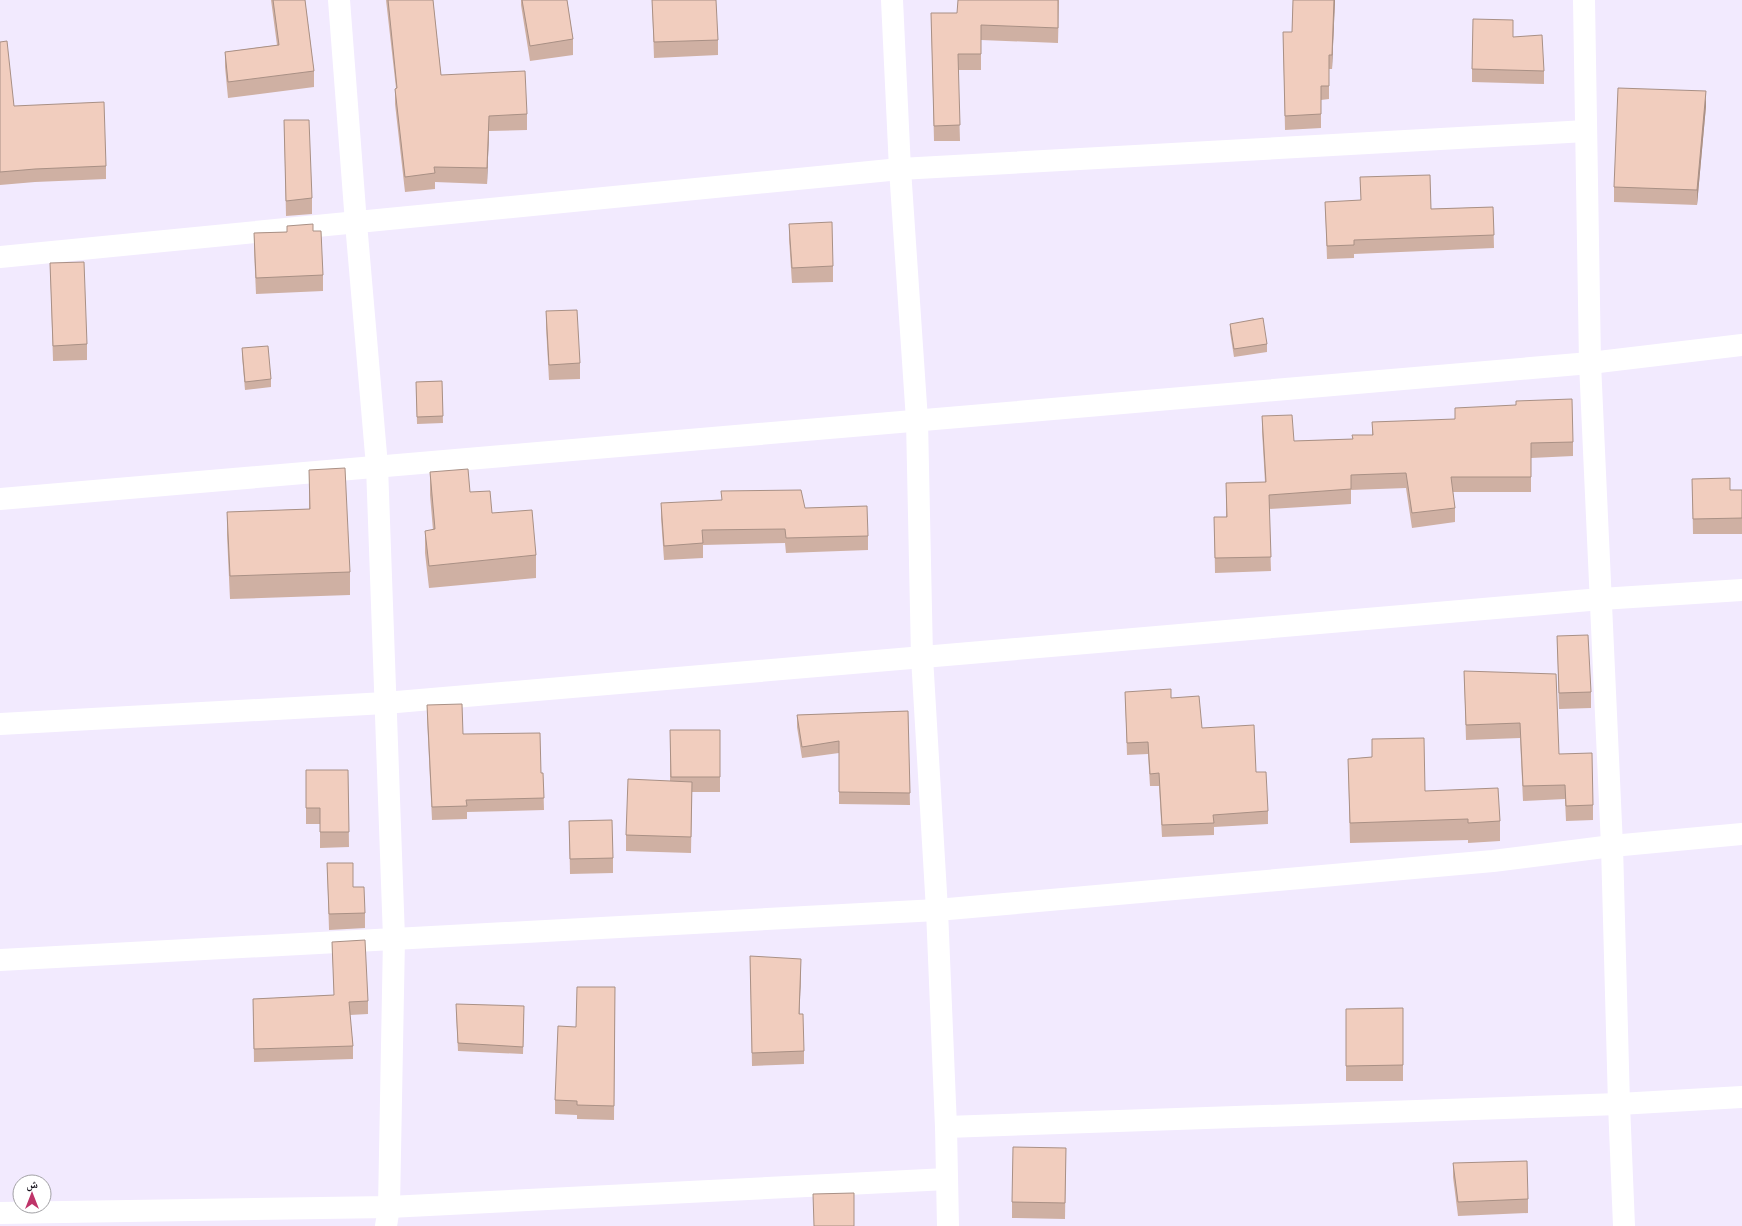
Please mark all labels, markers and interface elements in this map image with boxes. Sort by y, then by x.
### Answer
north arrow [12,1174,52,1214]
text: ش [26,1176,38,1192]

